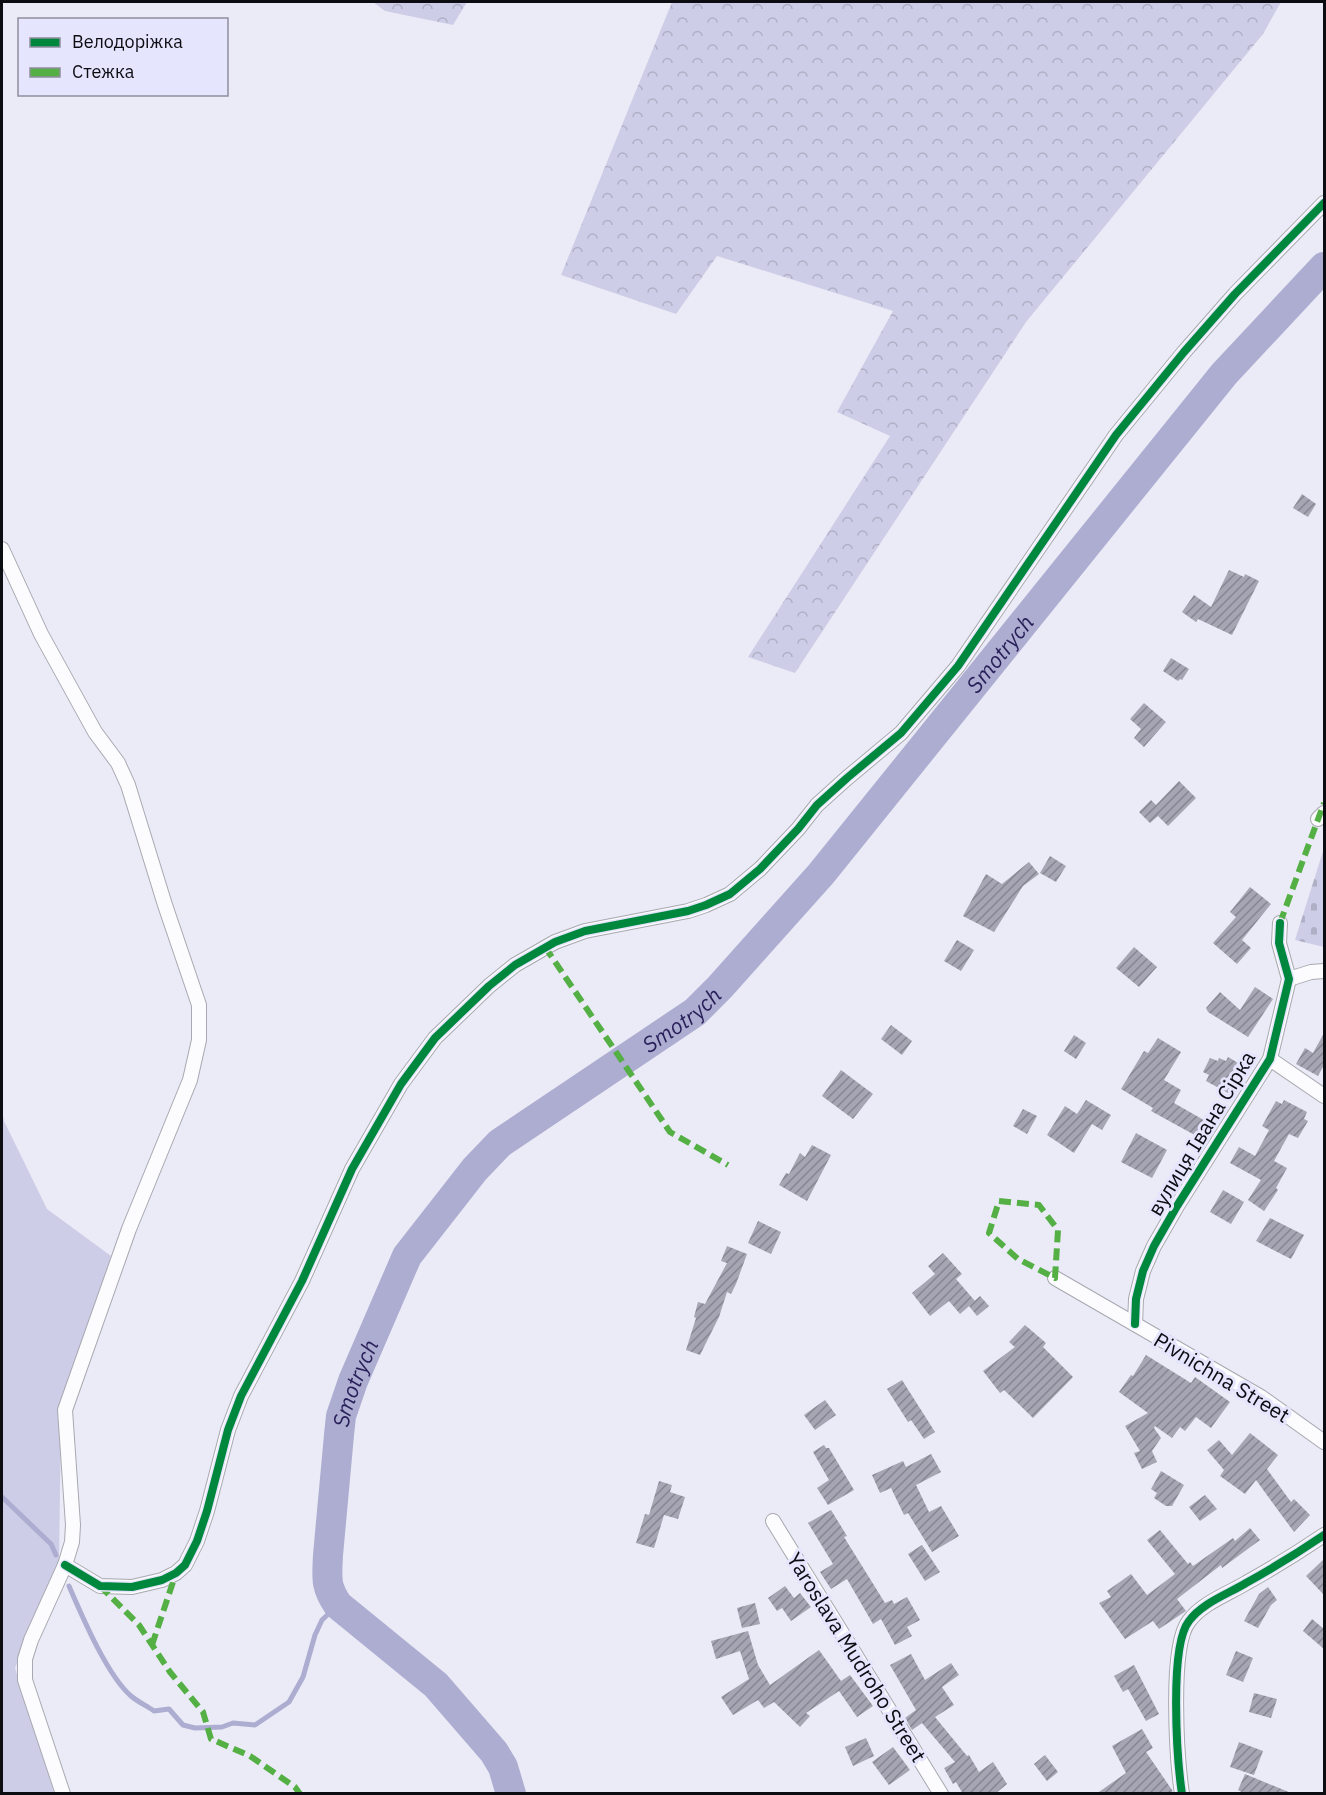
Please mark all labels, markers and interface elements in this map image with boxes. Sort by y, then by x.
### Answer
legend [18,18,228,96]
text: Велодоріжка [72,30,183,53]
text: Стежка [72,60,135,83]
water label: Smotrych [959,608,1039,698]
water label: Smotrych [636,980,727,1058]
street label: вулиця Івана Сірка [1141,1045,1261,1221]
street label: Pivnichna Street [1149,1325,1295,1429]
water label: Smotrych [325,1335,384,1428]
street label: Yaroslava Mudroho Street [781,1547,933,1767]

